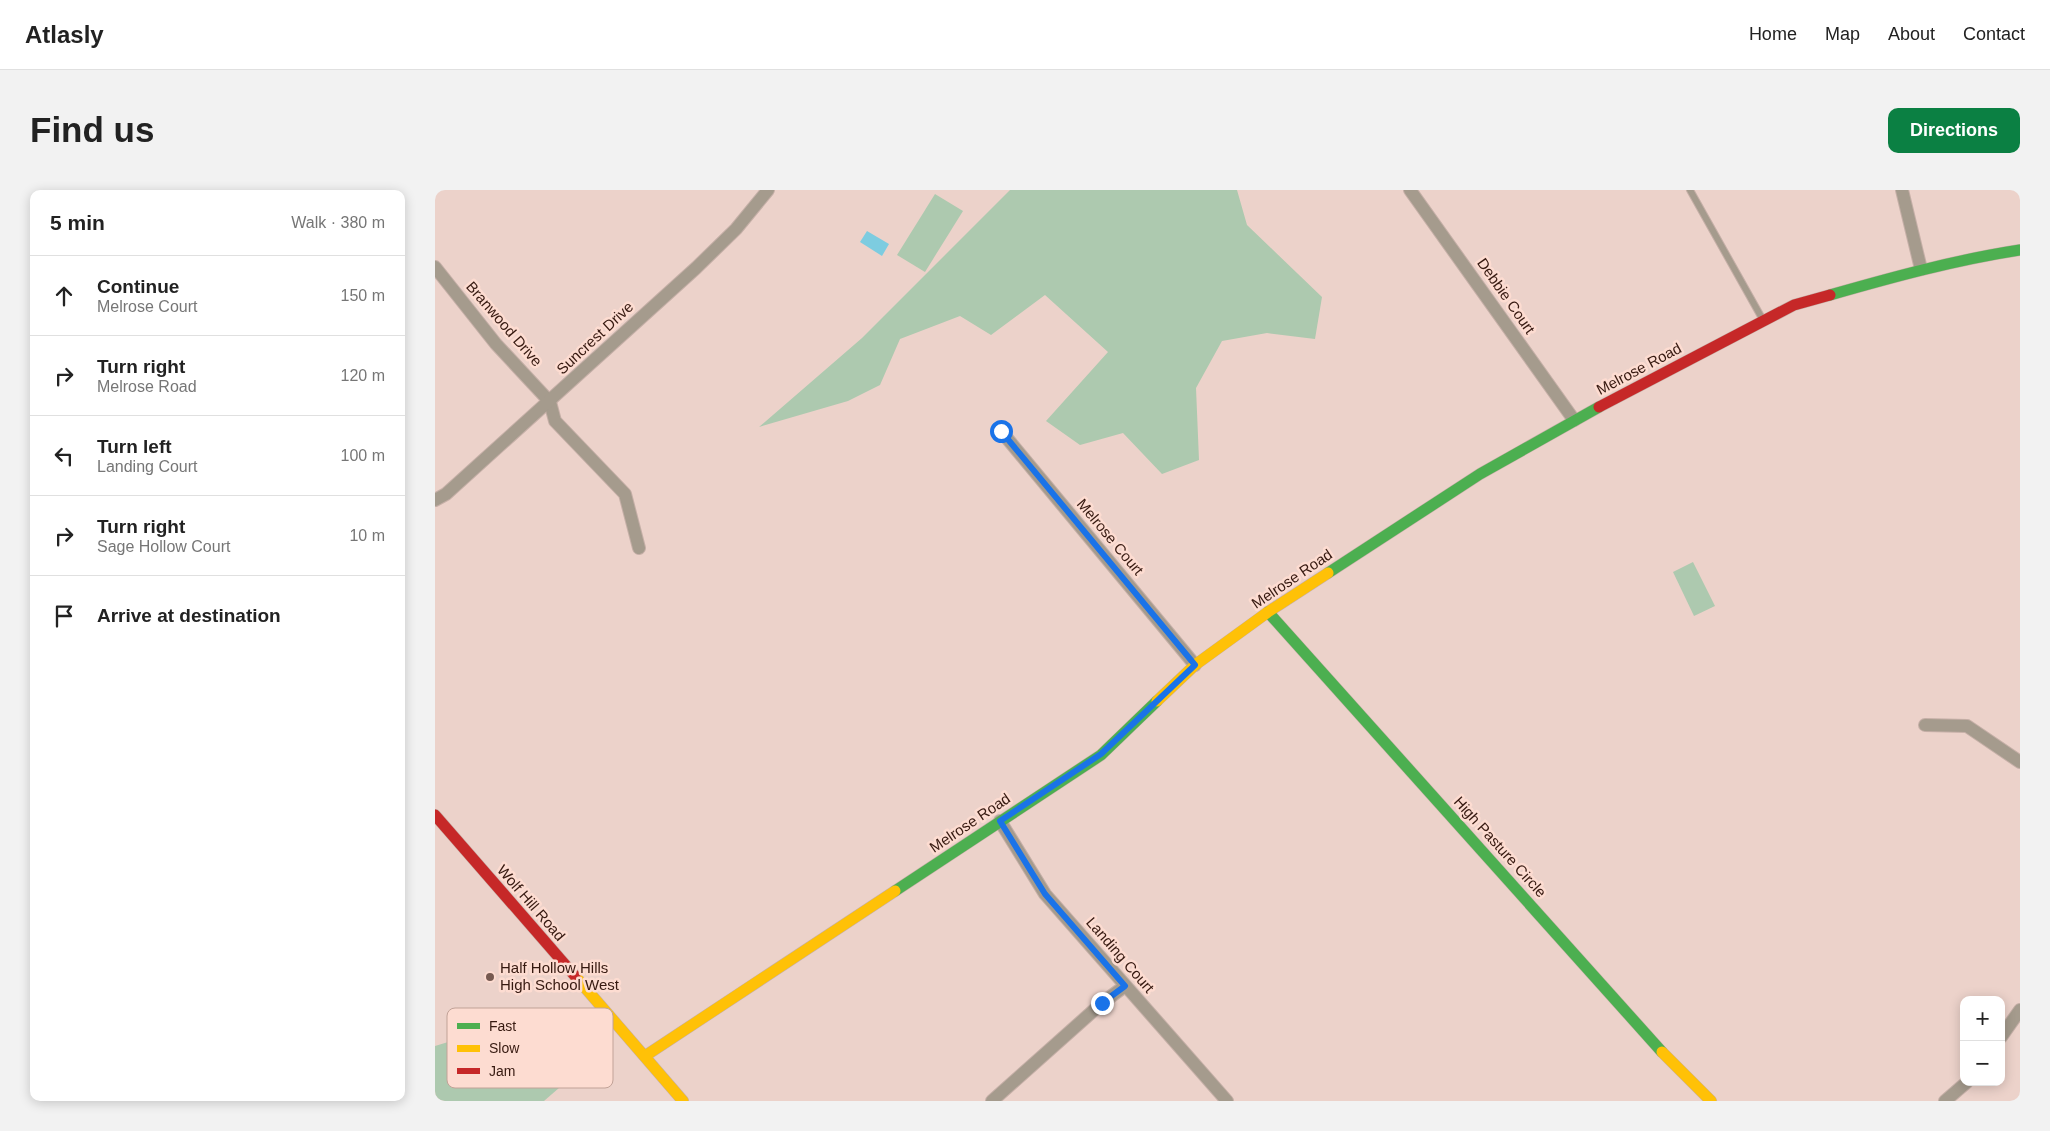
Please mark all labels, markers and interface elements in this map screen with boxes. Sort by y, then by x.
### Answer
text: Atlasly [25,21,104,48]
text: Home [1749,24,1797,44]
text: Map [1825,24,1860,44]
text: About [1888,24,1935,44]
text: Contact [1963,24,2025,44]
button: Directions [1888,108,2020,153]
text: Find us [30,110,154,149]
text: 5 min [50,211,105,234]
text: Walk · 380 m [291,214,385,231]
street label: Debbie Court [1474,255,1539,337]
text: Continue [97,276,179,297]
street label: Branwood Drive [463,278,546,370]
icon: ahead [50,282,78,310]
text: 150 m [341,287,385,304]
text: Melrose Court [97,298,197,315]
street label: Suncrest Drive [553,298,636,377]
street label: Melrose Road [1594,339,1684,398]
text: Turn right [97,356,185,377]
icon: right [50,362,78,390]
text: 120 m [341,367,385,384]
text: Melrose Road [97,378,197,395]
route start [990,420,1013,443]
text: Turn left [97,436,172,457]
icon: left [50,442,78,470]
text: 100 m [341,447,385,464]
text: Landing Court [97,458,198,475]
street label: Melrose Court [1074,495,1148,579]
text: Turn right [97,516,185,537]
icon: right [50,522,78,550]
text: 10 m [349,527,385,544]
text: Sage Hollow Court [97,538,230,555]
street label: Melrose Road [1248,545,1335,612]
icon: arrive [50,602,78,630]
text: Arrive at destination [97,605,281,626]
street label: Melrose Road [926,789,1013,856]
street label: High Pasture Circle [1451,793,1550,900]
street label: Wolf Hill Road [494,861,569,944]
street label: Landing Court [1083,914,1158,996]
place label: Half Hollow Hills High School West [500,959,620,993]
marker: Half Hollow Hills High School West [484,971,496,983]
route end [1091,992,1114,1015]
map controls [1960,996,2005,1086]
button: + [1960,996,2005,1041]
legend [447,1008,613,1088]
text: Fast [489,1018,516,1034]
text: Slow [489,1040,520,1056]
button: − [1960,1041,2005,1086]
text: Jam [489,1063,515,1079]

